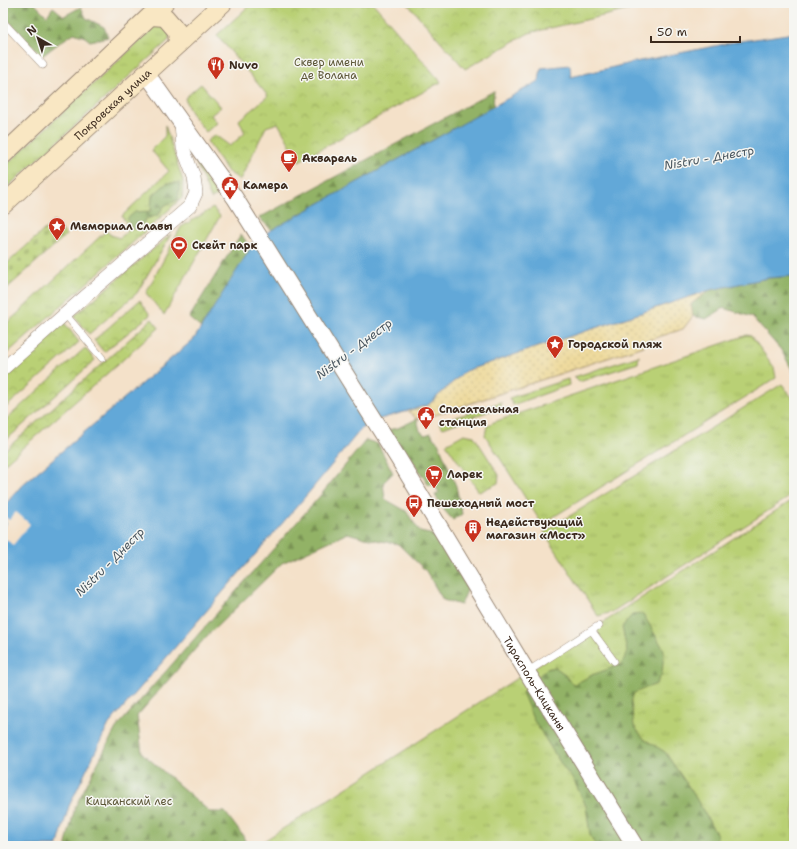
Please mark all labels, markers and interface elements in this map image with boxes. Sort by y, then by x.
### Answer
north arrow [18,18,58,58]
scale bar [651,18,740,44]
text: N [24,22,40,39]
text: 50 m [657,24,687,40]
restaurant icon: Nuvo [206,55,226,80]
park label: Сквер имени де Волана [294,55,364,83]
place label: Nuvo [229,58,258,73]
street label: Покровская улица [71,65,155,144]
water label: Nistru - Днестр [663,142,756,174]
cafe icon: Акварель [279,148,299,173]
place label: Акварель [302,151,357,166]
public building icon: Камера [220,175,240,200]
place label: Камера [243,178,288,193]
place icon: Мемориал Славы [47,216,67,241]
place label: Мемориал Славы [70,219,173,234]
sports icon: Скейт парк [169,235,189,260]
place label: Скейт парк [192,238,257,253]
water label: Nistru - Днестр [313,315,395,383]
place icon: Городской пляж [545,334,565,359]
place label: Городской пляж [568,337,662,352]
place label: Спасательная станция [439,402,520,430]
public building icon: Спасательная станция [416,405,436,430]
supermarket icon: Ларек [424,464,444,489]
place label: Ларек [447,467,483,482]
bus stop icon: Пешеходный мост [404,493,424,518]
place label: Пешеходный мост [427,496,535,511]
place label: Недействующий магазин «Мост» [486,515,586,543]
building icon: Недействующий магазин «Мост» [463,518,483,543]
water label: Nistru - Днестр [72,524,148,600]
street label: Тирасполь-Кицканы [499,634,569,734]
park label: Кицканский лес [86,794,173,809]

